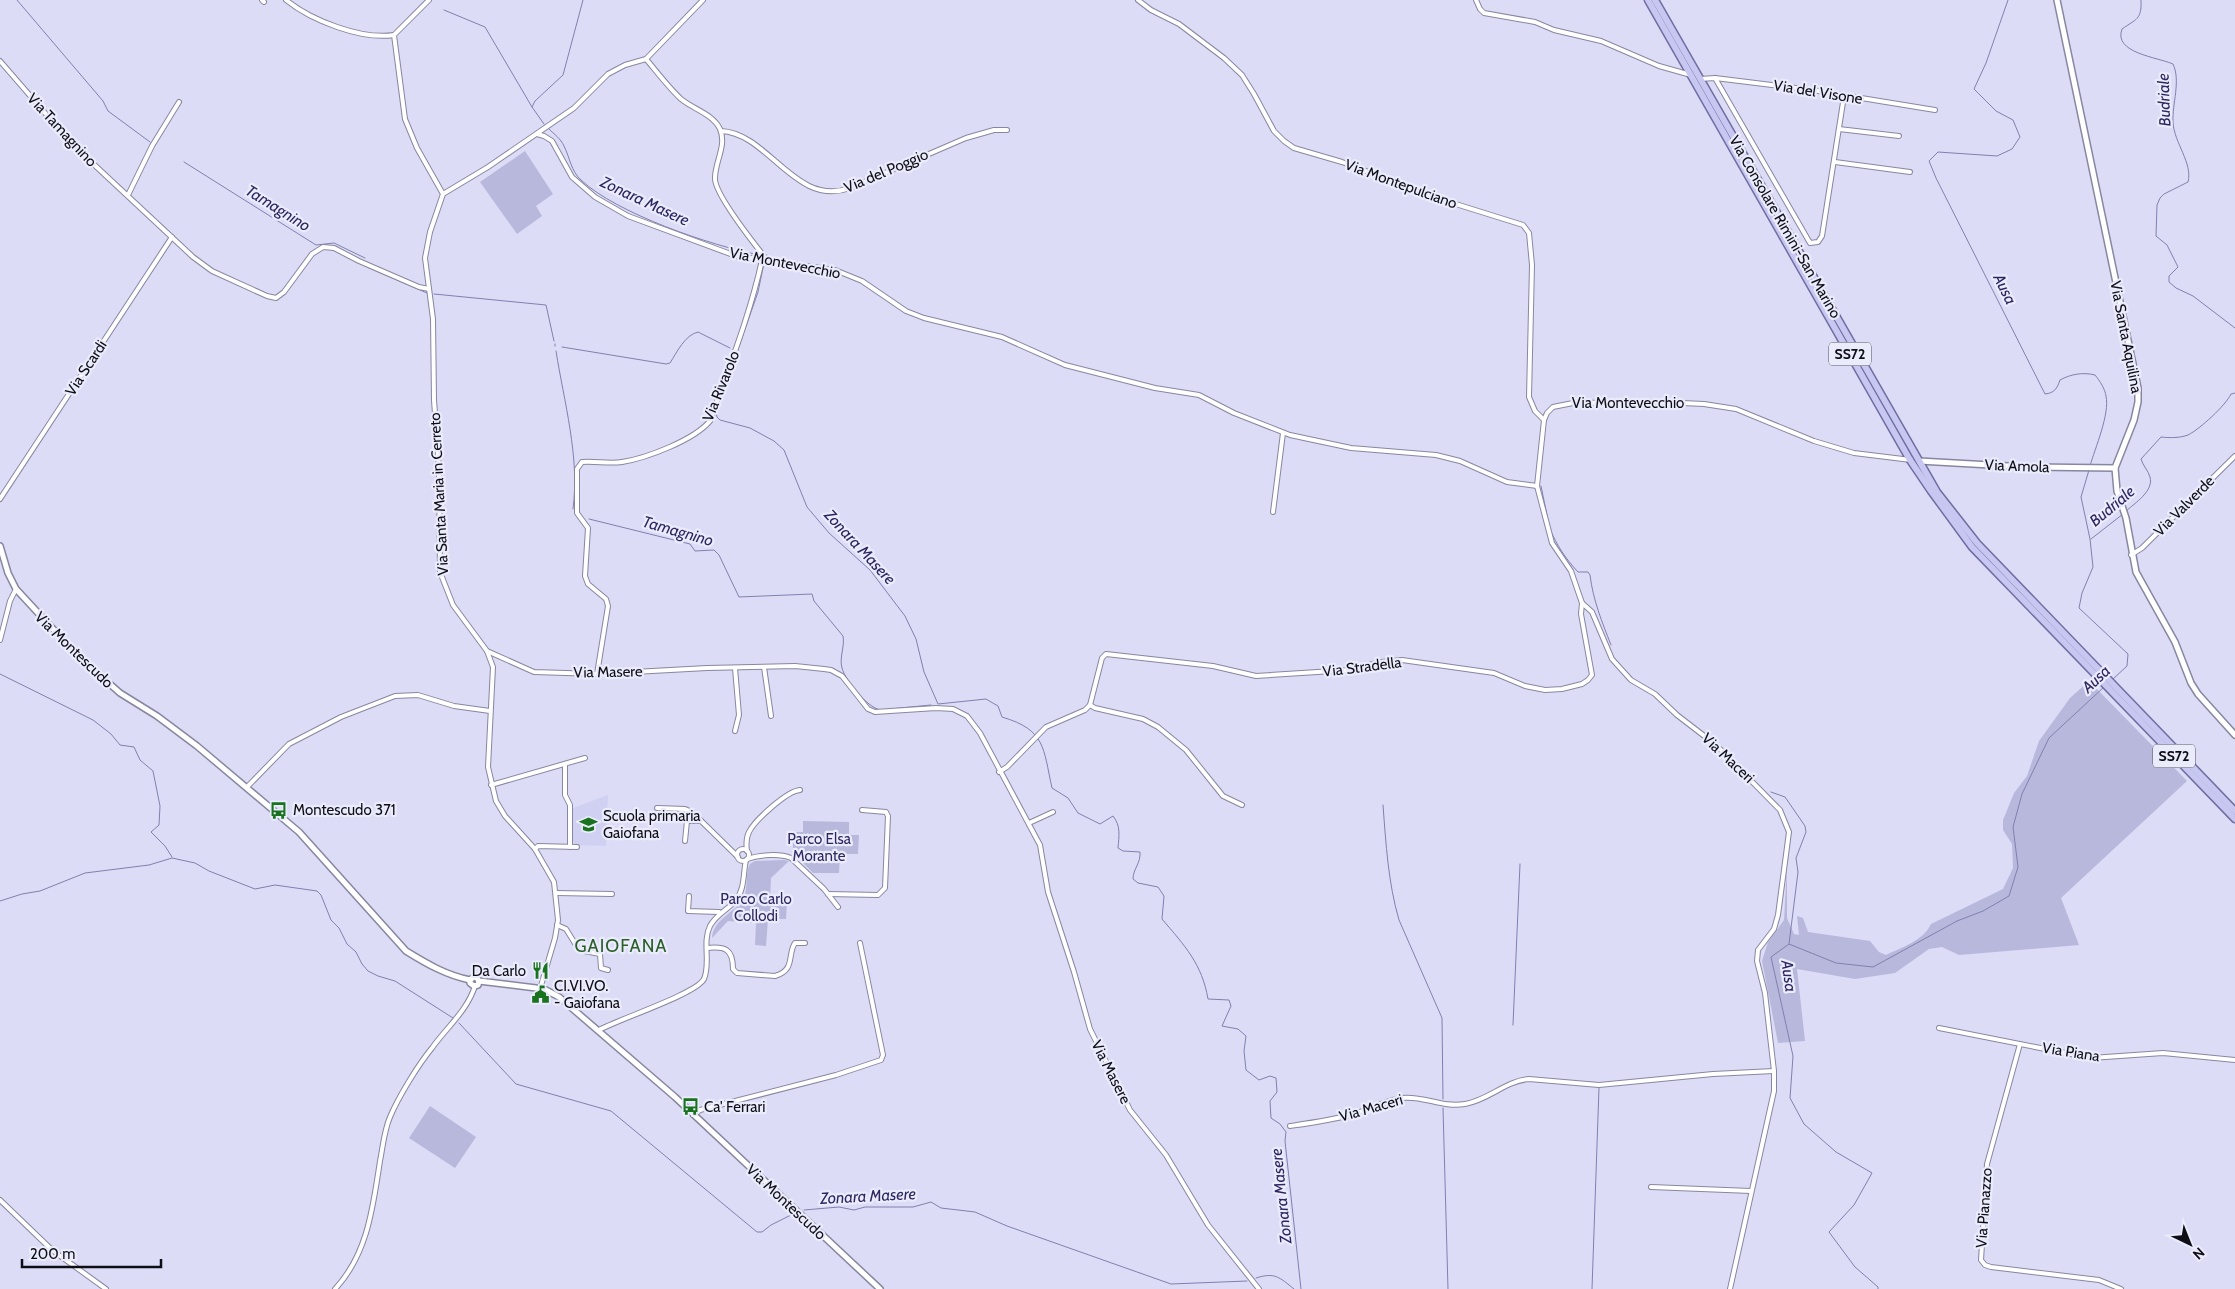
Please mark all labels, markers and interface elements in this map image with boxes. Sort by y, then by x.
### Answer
water label: Budriale [2154,73,2174,127]
street label: Via del Visone [1772,76,1864,108]
street label: Via Tamagnino [23,90,101,170]
street label: Via Consolare Rimini-San Marino [1725,133,1845,321]
street label: Via del Poggio [841,145,931,197]
street label: Via Montepulciano [1342,155,1460,213]
water label: Zonara Masere [597,172,692,230]
water label: Tamagnino [242,181,314,235]
street label: Via Montevecchio [728,243,842,283]
water label: Ausa [1989,270,2020,307]
street label: Via Santa Aquilina [2106,279,2146,396]
street label: Via Scardi [61,337,111,399]
road number: SS72 [1829,342,1871,366]
street label: Via Rivarolo [699,348,743,424]
street label: Via Montevecchio [1572,394,1684,412]
street label: Via Santa Maria in Cerreto [426,412,452,576]
street label: Via Amola [1984,456,2051,476]
street label: Via Valverde [2150,472,2218,540]
water label: Budriale [2086,482,2138,530]
water label: Zonara Masere [820,505,900,588]
water label: Tamagnino [640,512,716,550]
street label: Via Montescudo [31,608,117,692]
street label: Via Stradella [1322,653,1403,681]
water label: Ausa [2077,661,2114,697]
street label: Via Masere [573,662,643,682]
street label: Via Maceri [1698,729,1758,787]
road number: SS72 [2153,744,2195,768]
bus stop icon: Montescudo 371 [269,800,289,820]
place label: Montescudo 371 [293,801,396,819]
place label: Scuola primaria Gaiofana [603,807,701,842]
school or university icon: Scuola primaria Gaiofana [579,815,599,835]
park label: Parco Elsa Morante [787,830,852,865]
park label: Parco Carlo Collodi [720,890,792,925]
district label: GAIOFANA [575,935,667,957]
water label: Ausa [1777,958,1801,993]
restaurant icon: Da Carlo [530,961,550,981]
place label: Da Carlo [472,962,526,980]
place label: CI.VI.VO. - Gaiofana [554,977,621,1012]
public building icon: CI.VI.VO. - Gaiofana [530,985,550,1005]
street label: Via Masere [1087,1037,1135,1107]
street label: Via Piana [2041,1039,2102,1066]
street label: Via Maceri [1337,1090,1405,1126]
bus stop icon: Ca' Ferrari [680,1097,700,1117]
place label: Ca' Ferrari [704,1098,765,1116]
water label: Zonara Masere [1267,1147,1296,1246]
street label: Via Montescudo [742,1161,830,1243]
street label: Via Pianazzo [1972,1167,1996,1249]
water label: Zonara Masere [819,1184,916,1208]
north arrow [2165,1219,2215,1269]
scale bar [22,1236,161,1268]
text: N [2189,1244,2209,1263]
text: 200 m [30,1245,75,1263]

